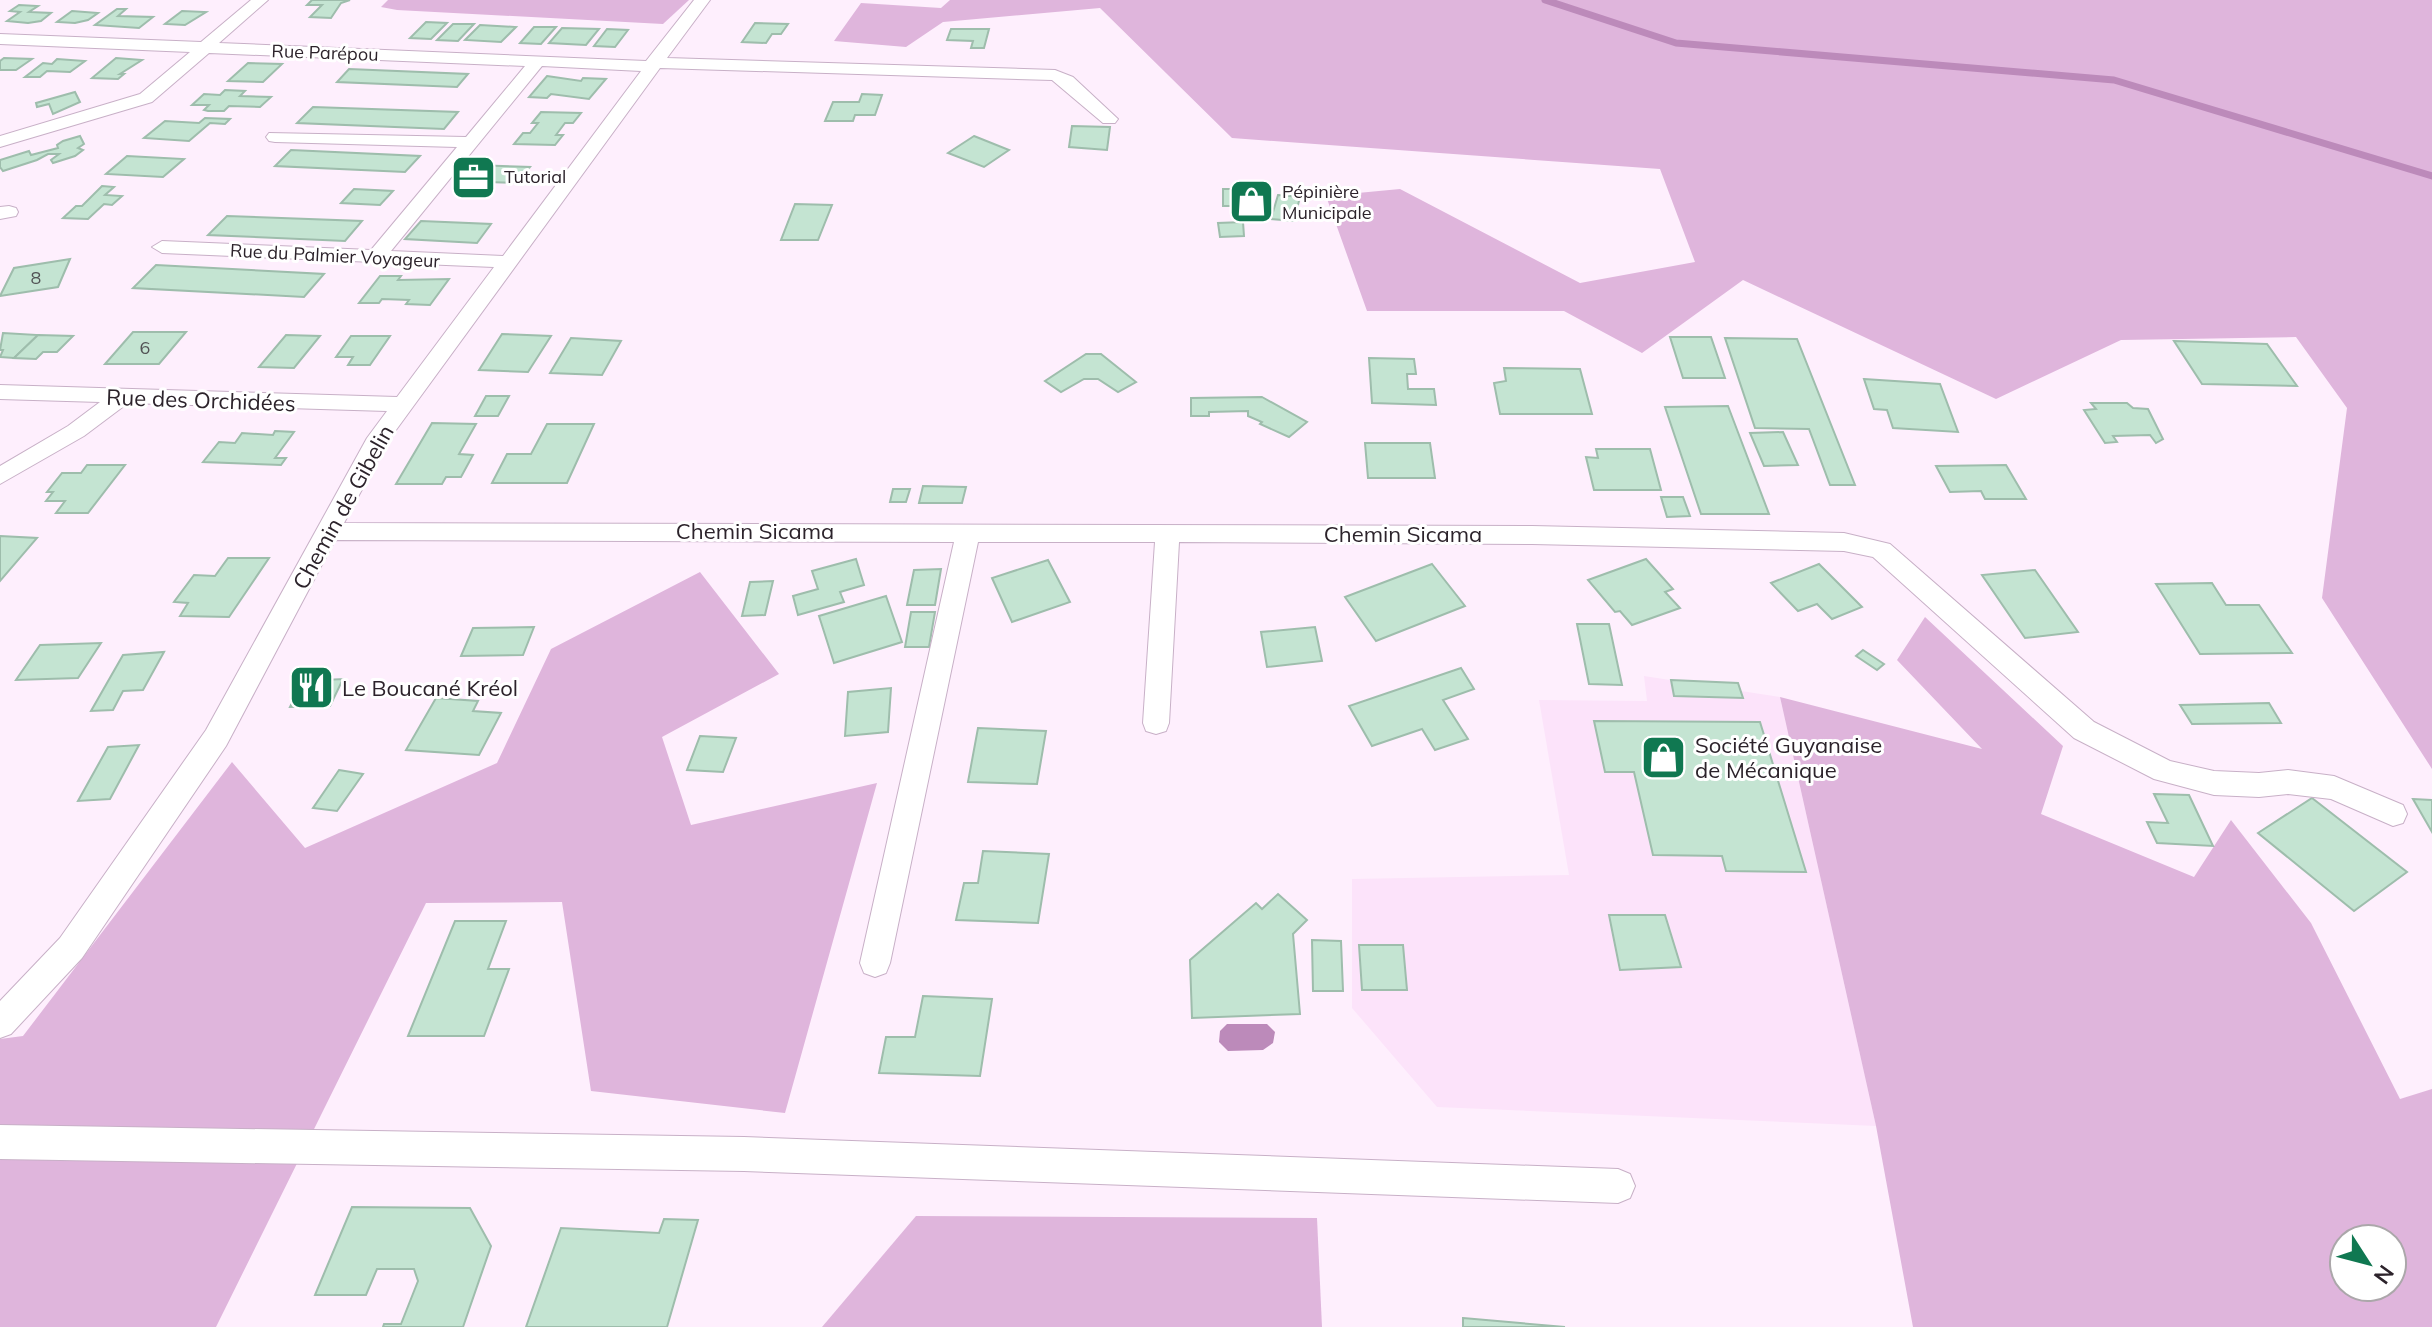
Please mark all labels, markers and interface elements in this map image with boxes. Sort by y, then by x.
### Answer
street label: Rue Parépou [271,39,379,66]
office icon: Tutorial [449,153,497,201]
place label: Tutorial [504,165,566,188]
shop icon: Pépinière Municipale [1227,178,1275,226]
place label: Pépinière Municipale [1282,180,1372,224]
street label: Rue du Palmier Voyageur [230,239,441,273]
house number: 8 [31,266,41,289]
house number: 6 [140,336,150,359]
street label: Rue des Orchidées [106,383,296,417]
street label: Chemin de Gibelin [286,420,400,594]
street label: Chemin Sicama [676,517,834,545]
street label: Chemin Sicama [1324,520,1482,548]
restaurant icon: Le Boucané Kréol [287,664,335,712]
place label: Le Boucané Kréol [342,674,518,702]
place label: Société Guyanaise de Mécanique [1695,731,1882,784]
shop icon: Société Guyanaise de Mécanique [1640,734,1688,782]
north arrow [2328,1223,2408,1303]
text: N [2368,1260,2400,1290]

